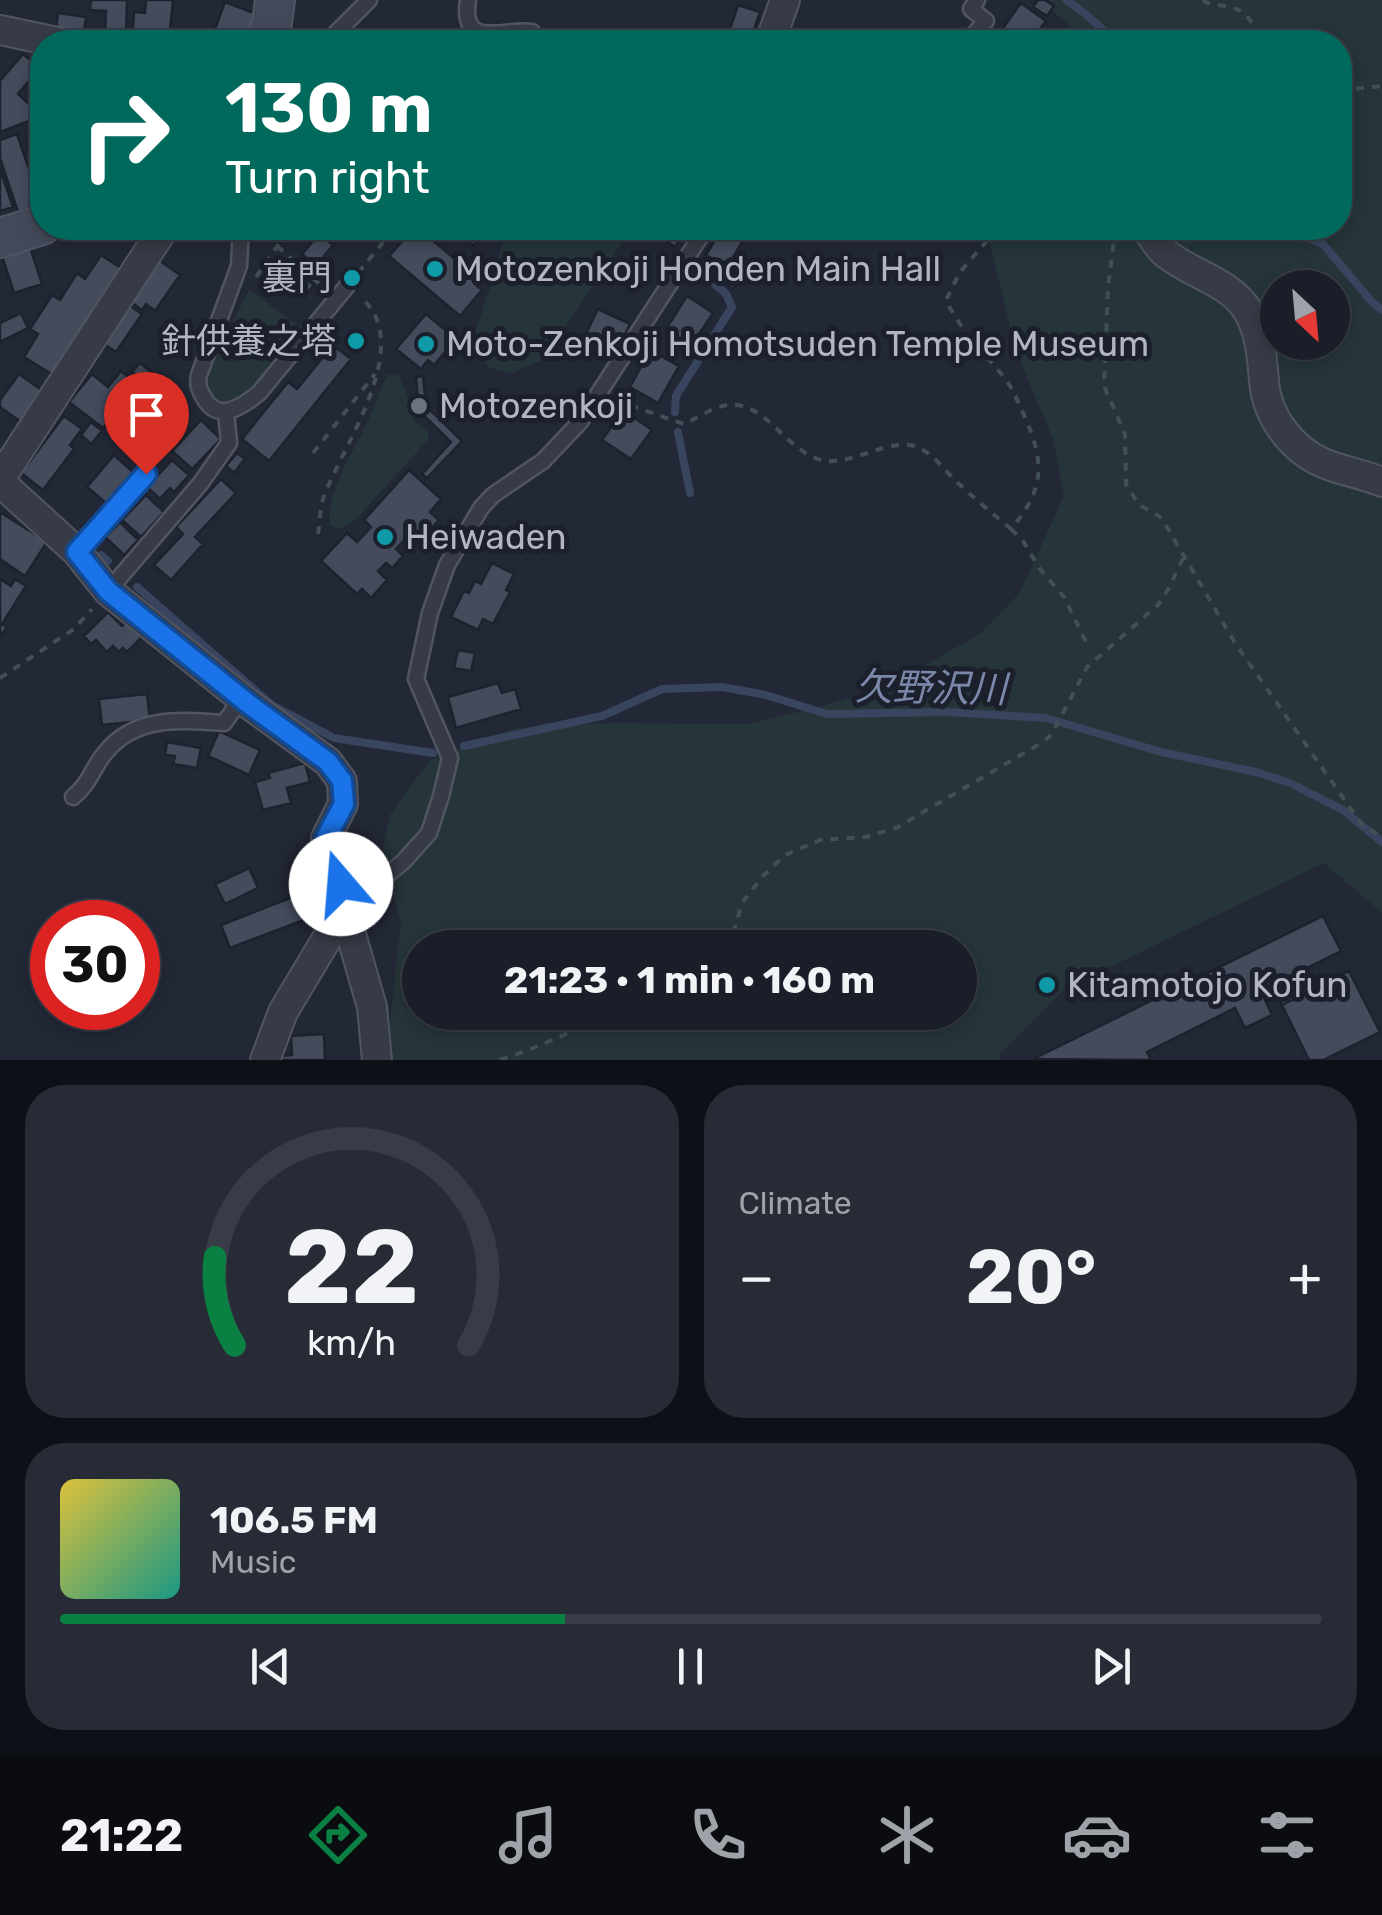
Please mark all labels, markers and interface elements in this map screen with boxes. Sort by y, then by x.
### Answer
text: 130 m [225,67,433,150]
icon: right [60,70,190,200]
text: Turn right [225,151,429,204]
place label: Motozenkoji Honden Main Hall [455,248,941,290]
place label: 裏門 [262,257,332,299]
marker: Motozenkoji Honden Main Hall [424,258,446,280]
marker: 裏門 [341,267,363,289]
north arrow [1260,270,1350,360]
map controls [1260,270,1350,360]
place label: 針供養之塔 [161,320,336,362]
place label: Moto-Zenkoji Homotsuden Temple Museum [446,323,1149,365]
marker: 針供養之塔 [345,330,367,352]
marker: Moto-Zenkoji Homotsuden Temple Museum [415,333,437,355]
pin [104,372,189,475]
place label: Motozenkoji [439,385,633,427]
icon: arrive [119,387,174,442]
marker: Motozenkoji [408,395,430,417]
place label: Heiwaden [405,516,567,558]
marker: Heiwaden [374,526,396,548]
water label: 欠野沢川 [855,664,1011,712]
position arrow [289,832,393,936]
speed limit sign: 30 [30,900,160,1030]
text: 21:23 · 1 min · 160 m [504,957,875,1003]
place label: Kitamotojo Kofun [1067,964,1348,1006]
marker: Kitamotojo Kofun [1036,974,1058,996]
text: Climate [739,1184,852,1222]
text: 22 [284,1206,419,1329]
text: 20° [966,1233,1096,1322]
text: − [739,1245,774,1310]
text: + [1288,1245,1322,1310]
text: km/h [307,1322,396,1364]
text: 106.5 FM [210,1497,378,1543]
text: Music [210,1543,296,1581]
icon: previous [243,1639,298,1694]
icon: pause [663,1639,718,1694]
icon: next [1084,1639,1139,1694]
icon: directions [303,1800,373,1870]
icon: music [493,1800,563,1870]
icon: phone [683,1800,753,1870]
icon: climate [872,1800,942,1870]
icon: car [1062,1800,1132,1870]
icon: filters [1252,1800,1322,1870]
text: 21:22 [60,1809,183,1862]

